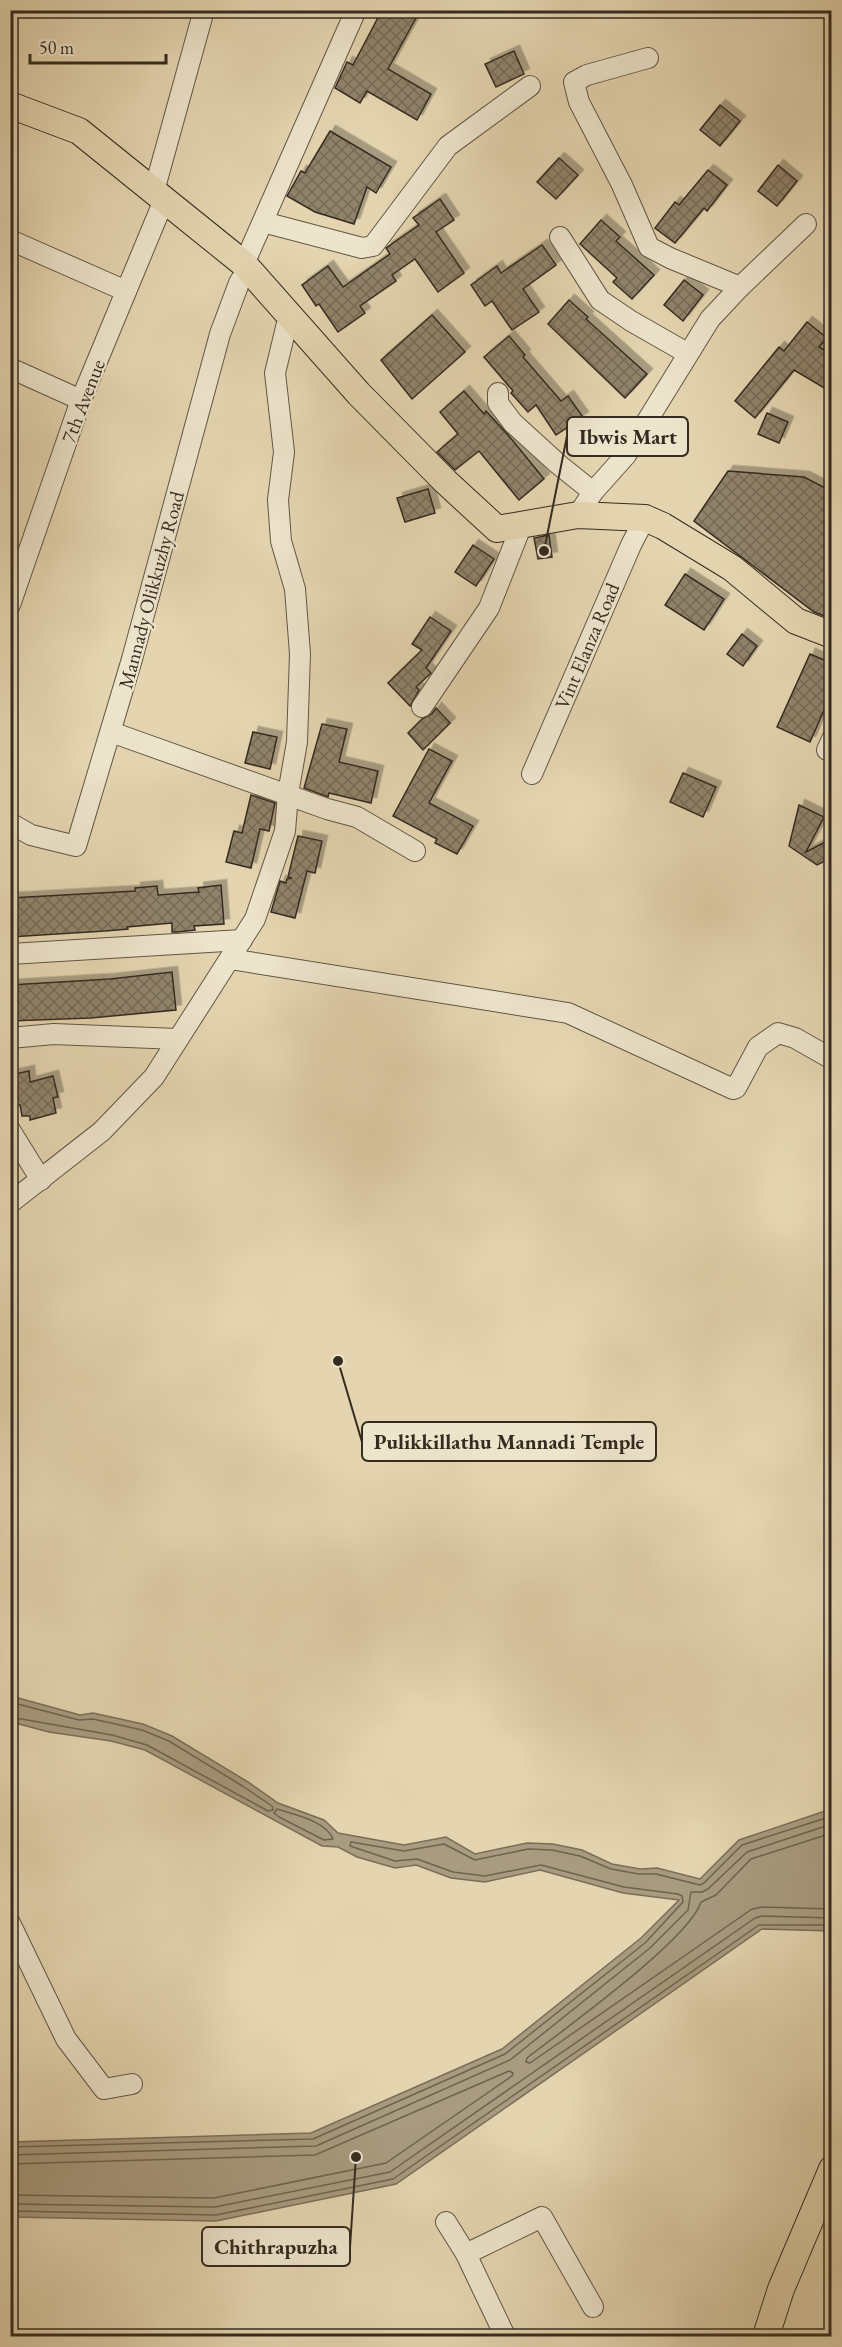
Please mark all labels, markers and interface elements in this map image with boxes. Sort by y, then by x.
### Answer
scale bar [30,27,166,65]
text: 50 m [39,36,74,59]
street label: 7th Avenue [55,355,111,447]
callout: Ibwis Mart [567,417,688,456]
text: Ibwis Mart [579,423,677,450]
street label: Mannady Olikkuzhy Road [112,488,190,692]
street label: Vint Elanza Road [549,578,626,713]
callout: Pulikkillathu Mannadi Temple [362,1422,656,1461]
text: Pulikkillathu Mannadi Temple [374,1428,645,1455]
callout: Chithrapuzha [202,2227,350,2266]
text: Chithrapuzha [214,2233,339,2260]

